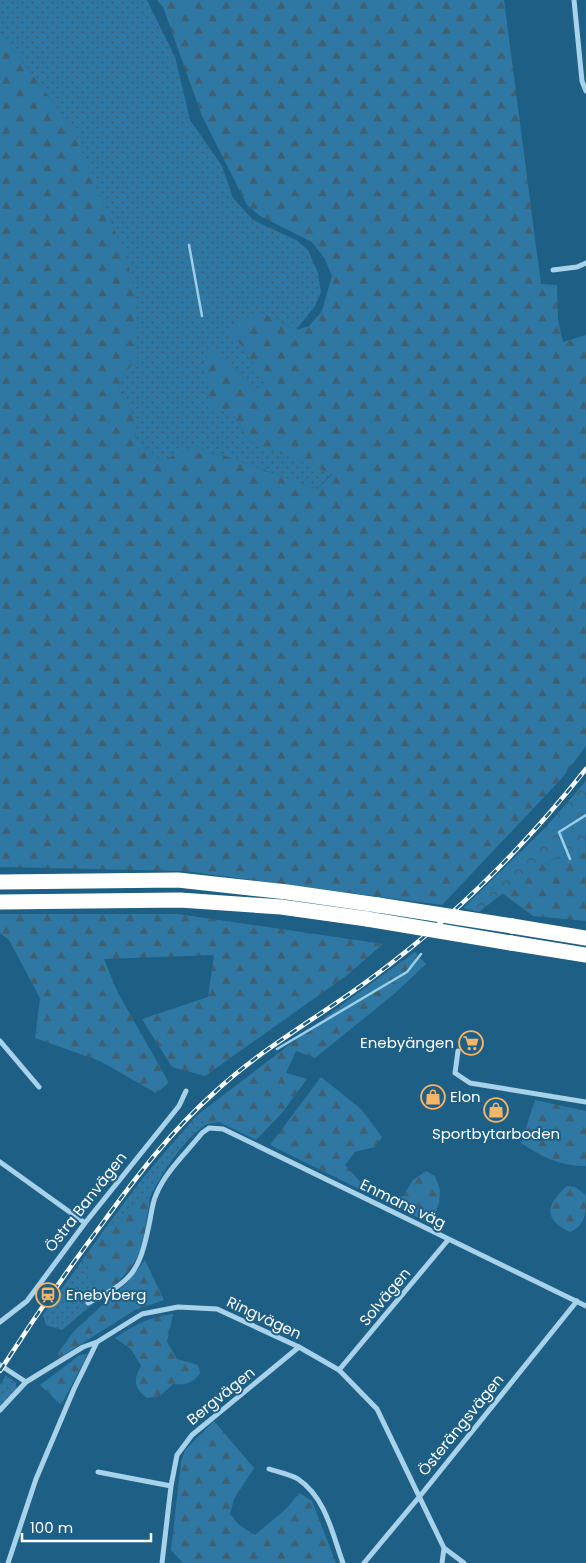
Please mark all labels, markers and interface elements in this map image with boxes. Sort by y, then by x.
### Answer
supermarket icon: Enebyängen [458,1030,484,1056]
place label: Enebyängen [360,1032,454,1053]
shop icon: Elon [420,1084,446,1110]
place label: Elon [450,1086,481,1107]
shop icon: Sportbytarboden [483,1097,509,1123]
place label: Sportbytarboden [432,1123,560,1144]
street label: Östra Banvägen [40,1147,131,1256]
street label: Enmans väg [357,1174,450,1233]
street label: Solvägen [354,1263,415,1330]
station icon: Enebyberg [35,1282,61,1308]
place label: Enebyberg [66,1284,146,1305]
street label: Ringvägen [223,1291,305,1344]
street label: Bergvägen [182,1362,259,1430]
street label: Österängsvägen [413,1369,508,1480]
scale bar [22,1510,151,1542]
text: 100 m [30,1517,73,1538]

